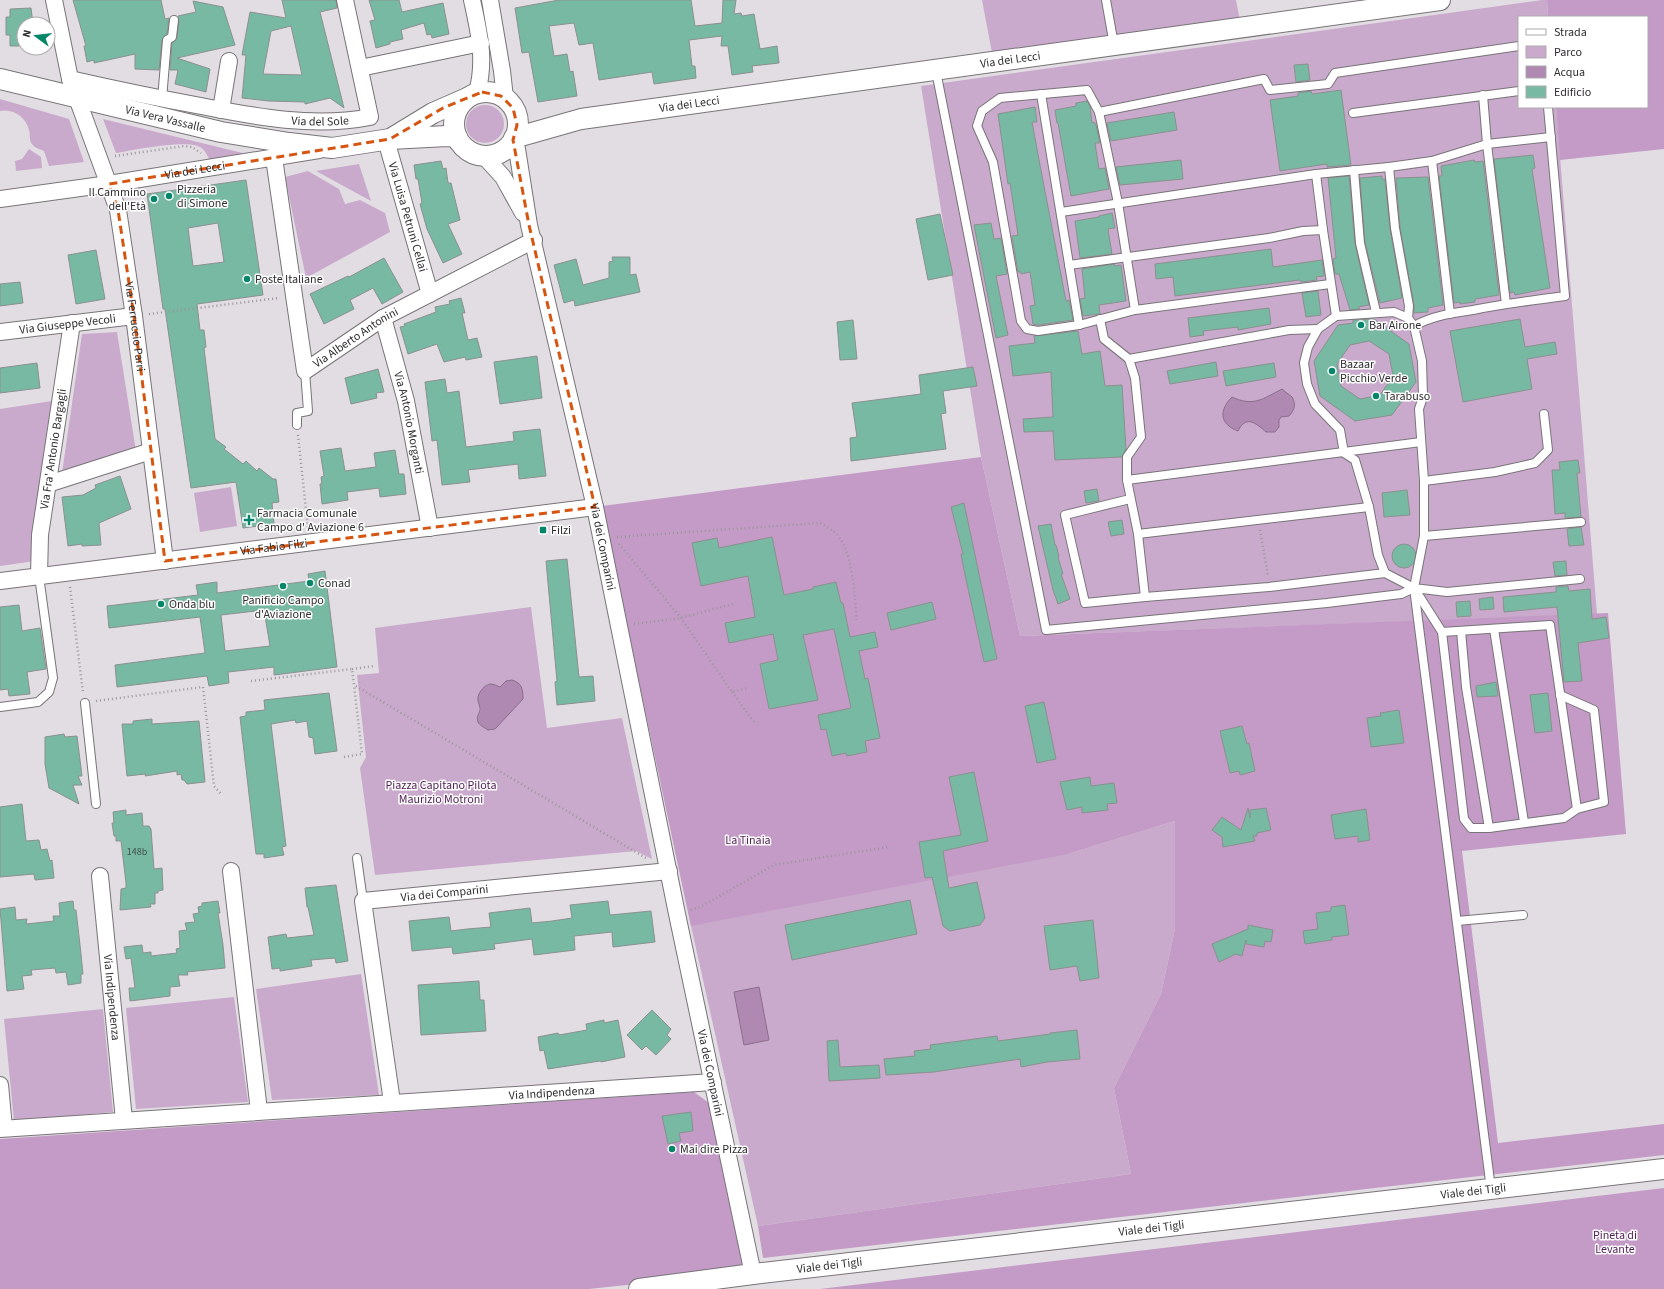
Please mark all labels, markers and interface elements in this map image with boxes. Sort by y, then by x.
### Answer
north arrow [16,16,56,56]
legend [1518,16,1648,108]
text: Strada [1554,24,1587,41]
text: N [19,28,35,39]
text: Parco [1554,44,1582,61]
street label: Via dei Lecci [979,47,1042,72]
text: Acqua [1554,64,1585,81]
text: Edificio [1554,84,1591,101]
street label: Via dei Lecci [658,91,721,117]
street label: Via Vera Vassalle [123,101,207,136]
street label: Via del Sole [291,112,350,130]
street label: Via dei Lecci [163,157,226,183]
street label: Via Luisa Petruni Cellai [384,160,432,274]
place label: Pizzeria di Simone [177,181,227,212]
place label: Il Cammino dell'Età [89,184,146,215]
marker: Pizzeria di Simone [164,191,174,201]
marker: Il Cammino dell'Età [149,194,159,204]
place label: Poste Italiane [255,271,323,288]
marker: Poste Italiane [242,274,252,284]
street label: Via Ferruccio Parri [120,281,149,373]
street label: Via Alberto Antonini [309,303,401,372]
street label: Via Giuseppe Vecoli [18,310,117,338]
place label: Bar Airone [1369,317,1421,334]
marker: Bar Airone [1356,320,1366,330]
place label: Bazaar Picchio Verde [1340,356,1407,387]
marker: Bazaar Picchio Verde [1327,366,1337,376]
street label: Via Antonio Morganti [390,370,428,475]
street label: Via Fra' Antonio Bargagli [35,387,70,510]
place label: Tarabuso [1384,388,1430,405]
marker: Tarabuso [1371,391,1381,401]
street label: Via dei Comparini [586,502,620,592]
place label: Farmacia Comunale Campo d' Aviazione 6 [257,505,364,536]
marker: Farmacia Comunale Campo d' Aviazione 6 [244,515,254,525]
place label: Filzi [551,522,571,539]
marker: Filzi [538,525,548,535]
street label: Via Fabio Filzi [239,534,309,560]
place label: Conad [318,575,351,592]
marker: Conad [305,578,315,588]
marker: Panificio Campo d'Aviazione [278,581,288,591]
place label: Panificio Campo d'Aviazione [242,592,324,623]
place label: Onda blu [169,596,215,613]
marker: Onda blu [156,599,166,609]
park label: Piazza Capitano Pilota Maurizio Motroni [386,777,496,808]
park label: La Tinaia [725,832,771,849]
house number: 148b [127,845,148,859]
street label: Via dei Comparini [400,880,489,906]
street label: Via Indipendenza [99,954,125,1041]
street label: Via dei Comparini [693,1028,728,1118]
street label: Via Indipendenza [508,1081,595,1104]
place label: Mai dire Pizza [680,1141,748,1158]
marker: Mai dire Pizza [667,1144,677,1154]
street label: Viale dei Tigli [1439,1179,1507,1203]
street label: Viale dei Tigli [1118,1216,1185,1240]
park label: Pineta di Levante [1593,1227,1637,1258]
street label: Viale dei Tigli [796,1253,863,1277]

